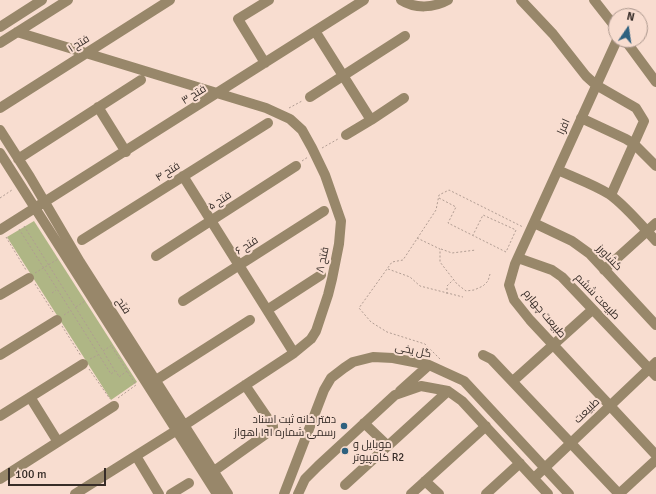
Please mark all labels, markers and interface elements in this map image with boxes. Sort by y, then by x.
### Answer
north arrow [608,8,648,48]
text: N [625,10,636,24]
street label: فتح ۱ [66,32,92,56]
street label: فتح ۳ [179,82,209,108]
street label: افرا [555,117,573,137]
street label: فتح ۴ [153,159,183,185]
street label: فتح ۵ [206,189,234,213]
street label: فتح ۶ [233,234,261,258]
street label: کشاورز [593,242,625,274]
street label: فتح ۸ [314,246,332,274]
street label: طبیعت ششم [572,271,622,323]
street label: طبیعت چهارم [520,287,568,341]
street label: فتح [113,295,133,317]
street label: گل یخی [394,341,432,361]
street label: طبیعت [571,396,603,426]
place label: دفتر خانه ثبت اسناد رسمی شماره ۱۹۱ اهواز [234,413,336,439]
marker: دفتر خانه ثبت اسناد رسمی شماره ۱۹۱ اهواز [339,421,349,431]
place label: موبایل و کامپیوتر R2 [353,438,404,464]
marker: موبایل و کامپیوتر R2 [340,446,350,456]
scale bar [10,460,108,486]
text: 100 m [15,467,47,482]

